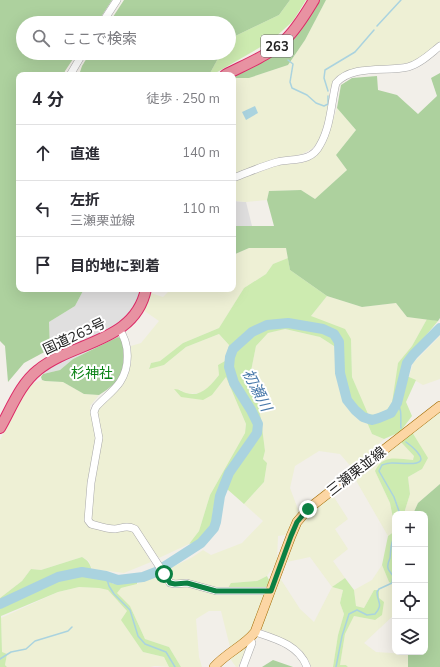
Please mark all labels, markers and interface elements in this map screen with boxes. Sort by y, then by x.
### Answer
search box [16,16,236,60]
icon: search [30,27,52,49]
text: ここで検索 [62,29,137,49]
road number: 263 [261,35,293,57]
text: 4 分 [32,88,64,111]
text: 徒歩 · 250 m [146,90,220,108]
icon: ahead [32,142,54,164]
text: 直進 [70,144,100,164]
text: 140 m [182,144,220,162]
text: 左折 [70,190,100,210]
icon: left [32,198,54,220]
text: 110 m [182,200,220,218]
text: 三瀬栗並線 [70,212,135,230]
icon: arrive [32,254,54,276]
text: 目的地に到着 [70,256,160,276]
street label: 国道263号 [40,314,109,359]
park label: 杉神社 [71,364,113,383]
water label: 初瀬川 [238,365,277,416]
street label: 三瀬栗並線 [323,442,390,500]
route end [299,500,317,518]
map controls [392,511,428,655]
button: + [392,511,428,547]
button: − [392,547,428,583]
route start [155,565,173,583]
button: locate [392,583,428,619]
button: layers [392,619,428,655]

